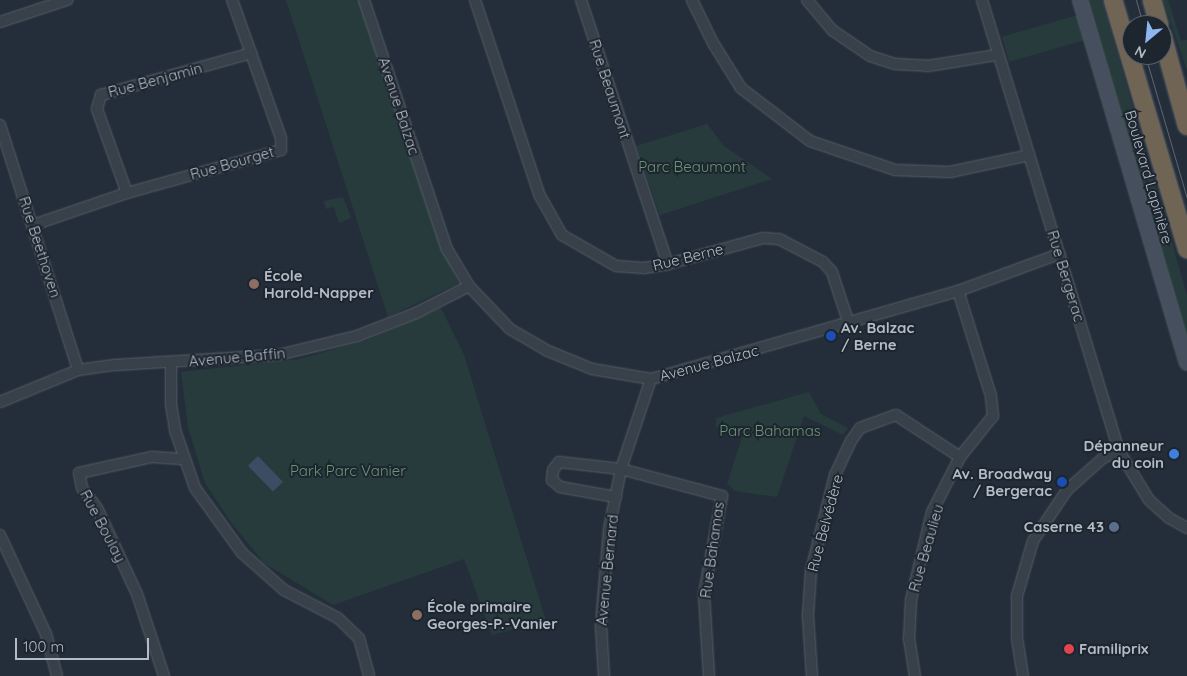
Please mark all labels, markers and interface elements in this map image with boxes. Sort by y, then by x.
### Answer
north arrow [1122,15,1172,65]
street label: Rue Beaumont [585,37,635,141]
text: N [1132,42,1149,63]
street label: Avenue Balzac [375,55,423,157]
street label: Rue Benjamin [106,59,204,101]
street label: Boulevard Lapinière [1121,108,1177,246]
street label: Rue Bourget [188,142,276,184]
park label: Parc Beaumont [638,158,746,176]
street label: Rue Beethoven [15,194,65,300]
street label: Rue Bergerac [1044,228,1088,324]
street label: Rue Berne [651,240,725,274]
place label: École Harold-Napper [264,266,374,301]
marker: École Harold-Napper [248,278,260,290]
place label: Av. Balzac / Berne [841,318,914,353]
marker: Av. Balzac / Berne [825,330,837,342]
street label: Avenue Balzac [658,341,760,385]
street label: Avenue Baffin [188,344,286,370]
park label: Parc Bahamas [719,422,821,440]
place label: Dépanneur du coin [1083,436,1164,471]
marker: Dépanneur du coin [1168,448,1180,460]
park label: Park Parc Vanier [290,462,406,480]
place label: Av. Broadway / Bergerac [952,464,1052,499]
street label: Rue Belvédère [803,472,847,574]
marker: Av. Broadway / Bergerac [1056,476,1068,488]
street label: Rue Boulay [76,487,130,565]
street label: Rue Bahamas [696,501,728,599]
street label: Rue Beaulieu [905,502,947,594]
street label: Avenue Bernard [592,514,622,626]
place label: Caserne 43 [1024,518,1104,536]
marker: Caserne 43 [1108,521,1120,533]
place label: École primaire Georges-P.-Vanier [427,597,558,632]
marker: École primaire Georges-P.-Vanier [411,609,423,621]
scale bar [18,628,151,660]
text: 100 m [23,637,64,656]
place label: Familiprix [1079,640,1148,658]
marker: Familiprix [1063,643,1075,655]

